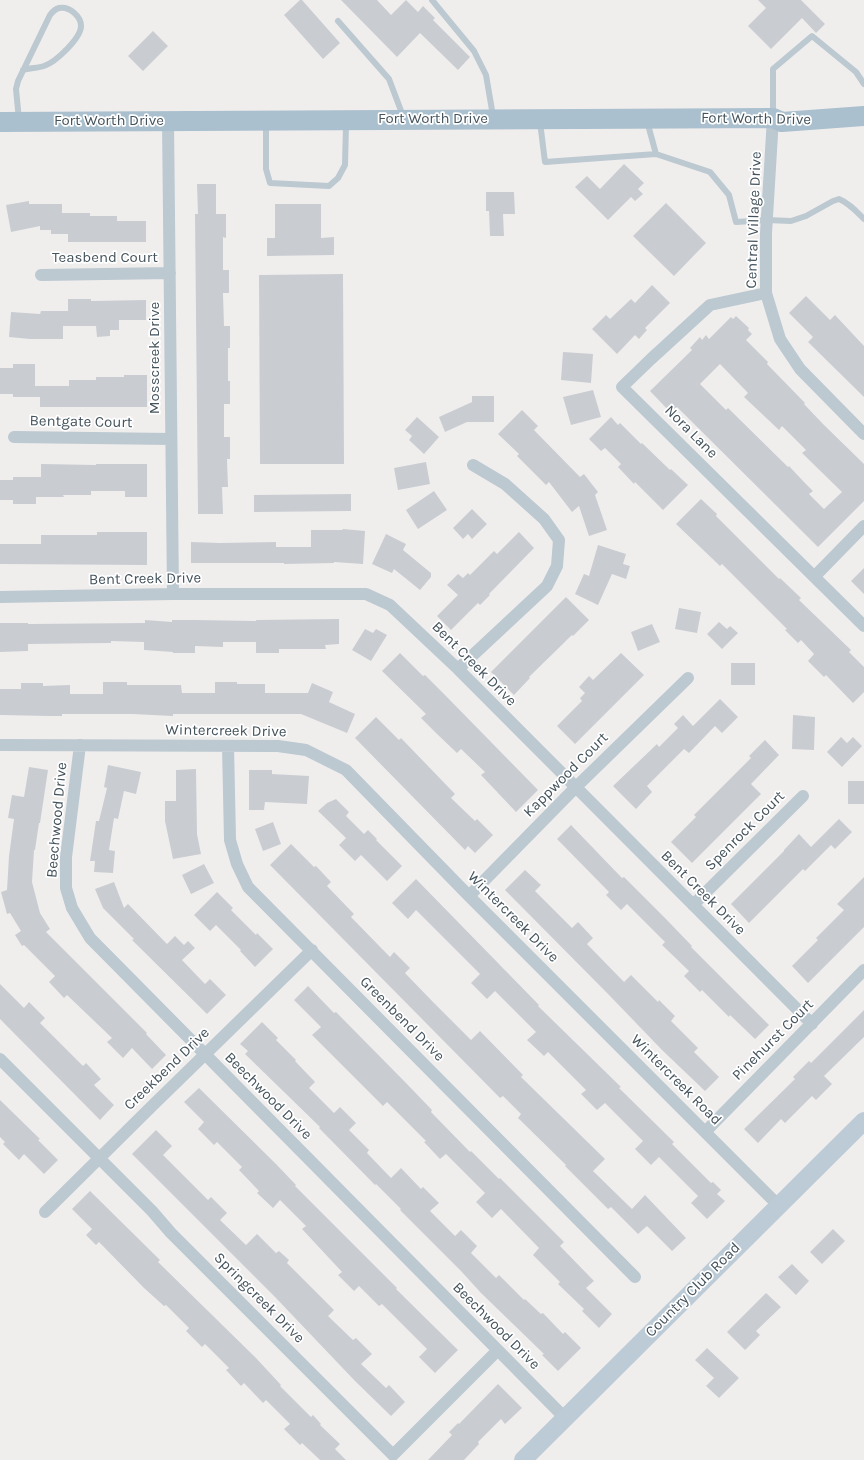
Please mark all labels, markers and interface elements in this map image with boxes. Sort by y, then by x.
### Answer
street label: Fort Worth Drive [701,109,811,129]
street label: Fort Worth Drive [378,110,488,128]
street label: Fort Worth Drive [54,112,164,130]
street label: Central Village Drive [743,151,765,289]
street label: Teasbend Court [52,249,158,267]
street label: Mosscreek Drive [146,302,164,414]
street label: Nora Lane [661,402,721,462]
street label: Bentgate Court [29,412,133,432]
street label: Bent Creek Drive [89,569,201,589]
street label: Bent Creek Drive [428,618,520,710]
street label: Wintercreek Drive [165,721,287,741]
street label: Kappwood Court [520,729,612,821]
street label: Beechwood Drive [43,761,71,879]
street label: Spenrock Court [701,787,789,875]
street label: Bent Creek Drive [657,847,749,939]
street label: Wintercreek Drive [464,868,562,966]
street label: Greenbend Drive [356,973,448,1065]
street label: Pinehurst Court [729,996,817,1084]
street label: Creekbend Drive [121,1024,213,1114]
street label: Wintercreek Road [627,1031,725,1129]
street label: Beechwood Drive [221,1049,315,1143]
street label: Country Club Road [642,1239,744,1341]
street label: Springcreek Drive [210,1249,308,1347]
street label: Beechwood Drive [449,1279,543,1373]

